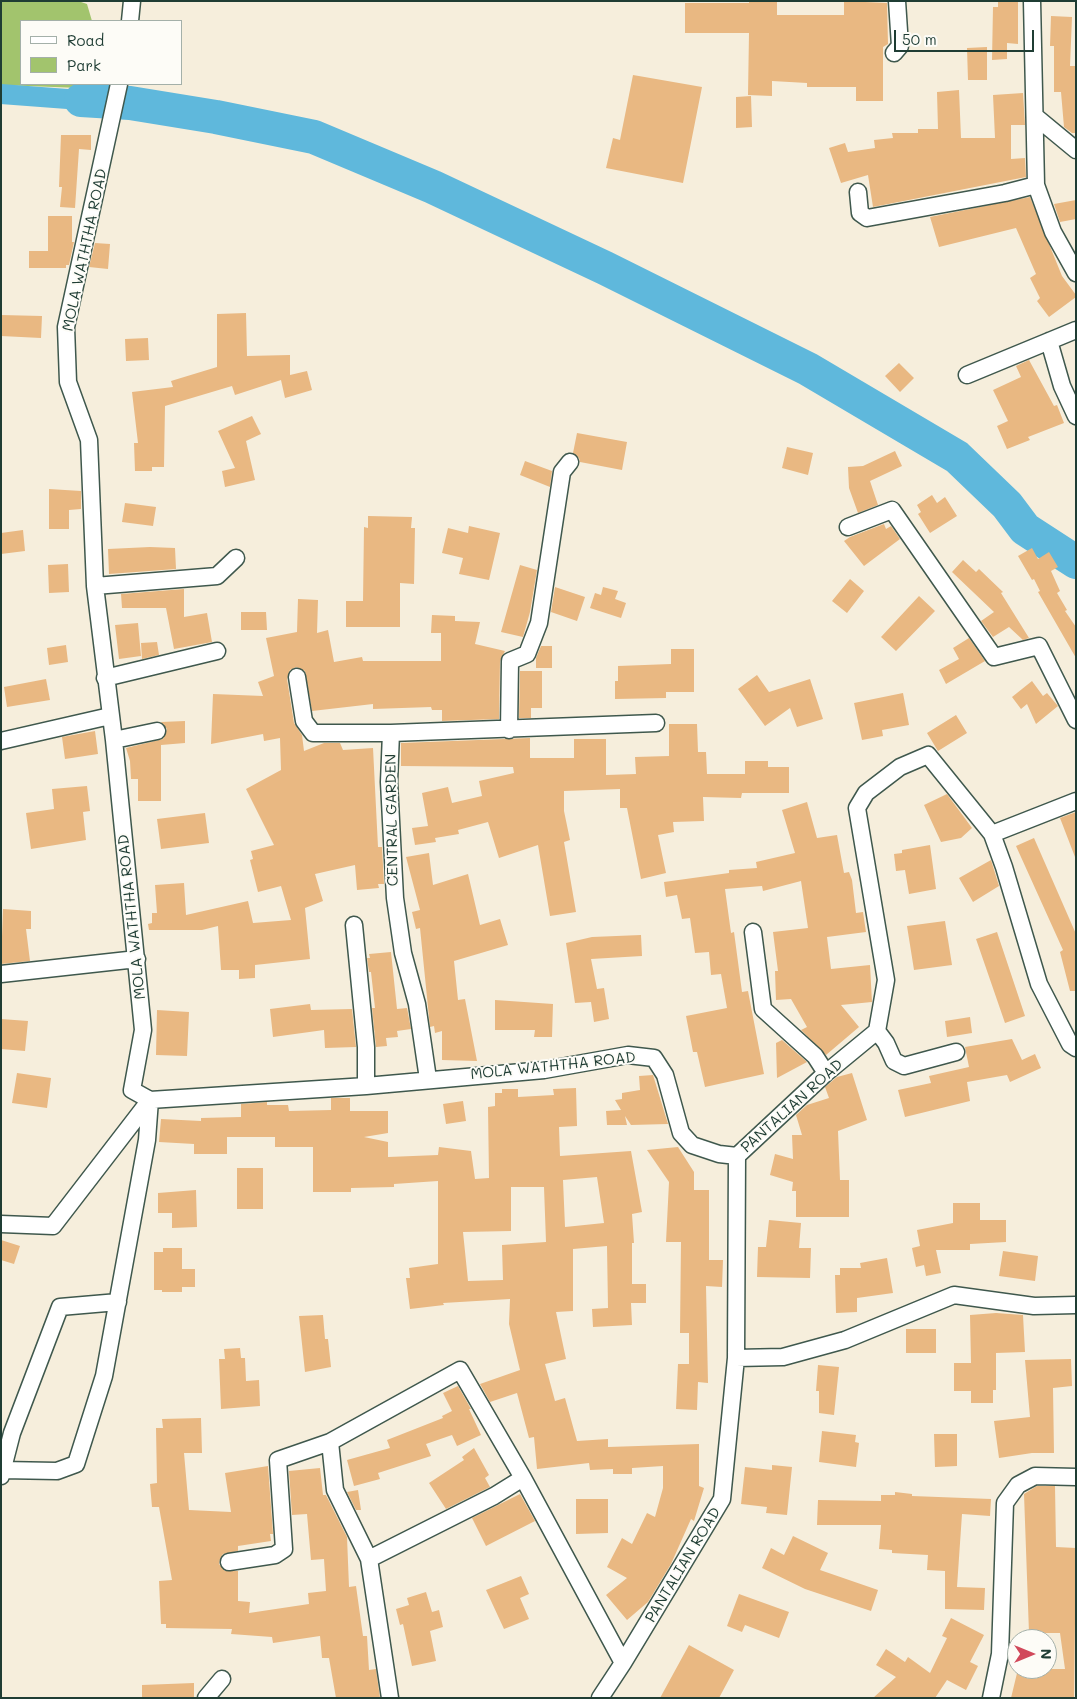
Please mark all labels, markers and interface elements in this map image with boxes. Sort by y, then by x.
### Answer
legend [20,20,182,85]
scale bar [897,20,1037,52]
text: 50 m [902,29,937,49]
text: Road [67,30,104,50]
text: Park [67,55,101,75]
street label: MOLA WATHTHA ROAD [59,167,111,333]
street label: CENTRAL GARDEN [382,754,402,886]
street label: MOLA WATHTHA ROAD [114,834,150,1000]
street label: MOLA WATHTHA ROAD [470,1048,636,1084]
street label: PANTALIAN ROAD [737,1055,847,1157]
street label: PANTALIAN ROAD [642,1504,724,1626]
north arrow [1007,1629,1057,1679]
text: N [1037,1649,1056,1659]

